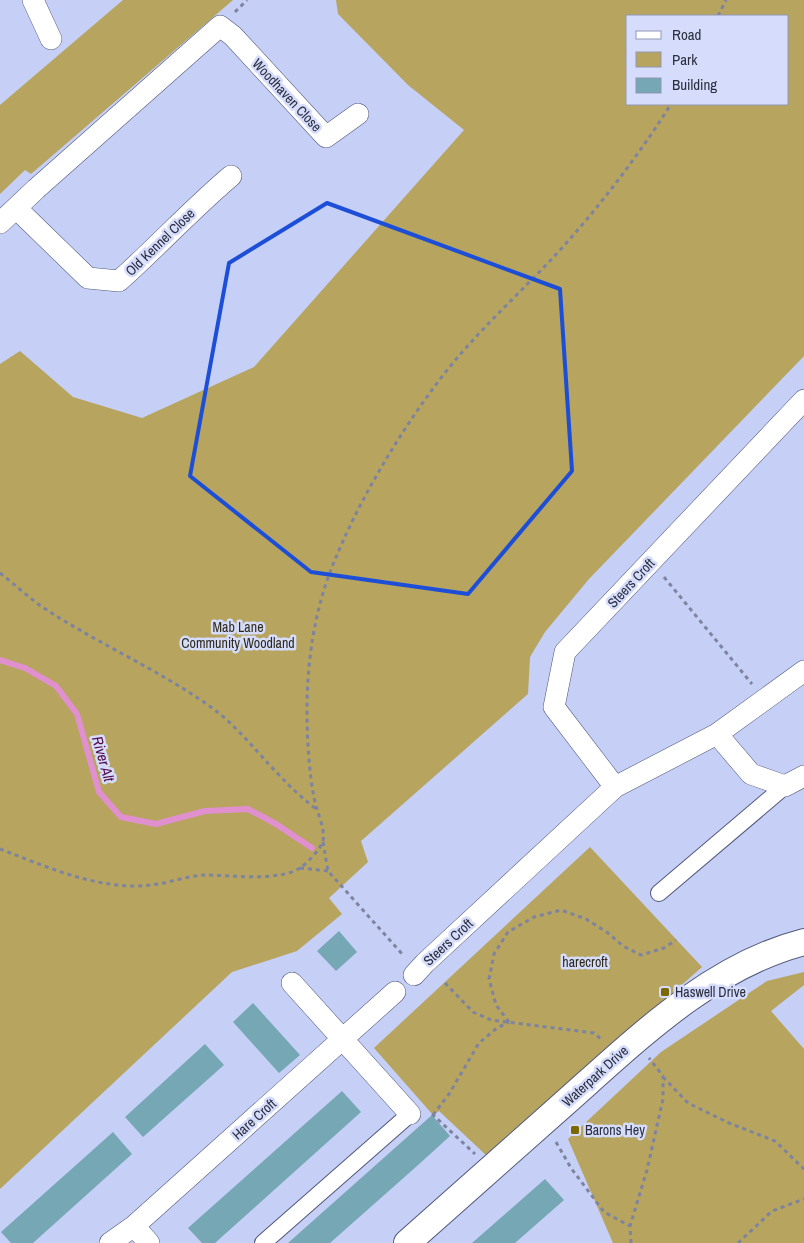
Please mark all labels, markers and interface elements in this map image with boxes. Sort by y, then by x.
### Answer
legend [626,15,789,105]
text: Road [672,24,701,45]
text: Park [672,49,698,70]
street label: Woodhaven Close [248,55,326,135]
text: Building [672,74,717,95]
street label: Old Kennel Close [122,204,198,280]
street label: Steers Croft [604,554,658,612]
park label: Mab Lane Community Woodland [181,618,295,652]
water label: River Alt [87,734,120,785]
street label: Steers Croft [419,915,477,969]
park label: harecroft [562,953,608,971]
place label: Haswell Drive [675,983,746,1001]
marker: Haswell Drive [659,986,671,998]
street label: Waterpark Drive [558,1041,632,1111]
street label: Hare Croft [228,1095,280,1143]
place label: Barons Hey [585,1121,645,1139]
marker: Barons Hey [569,1124,581,1136]

